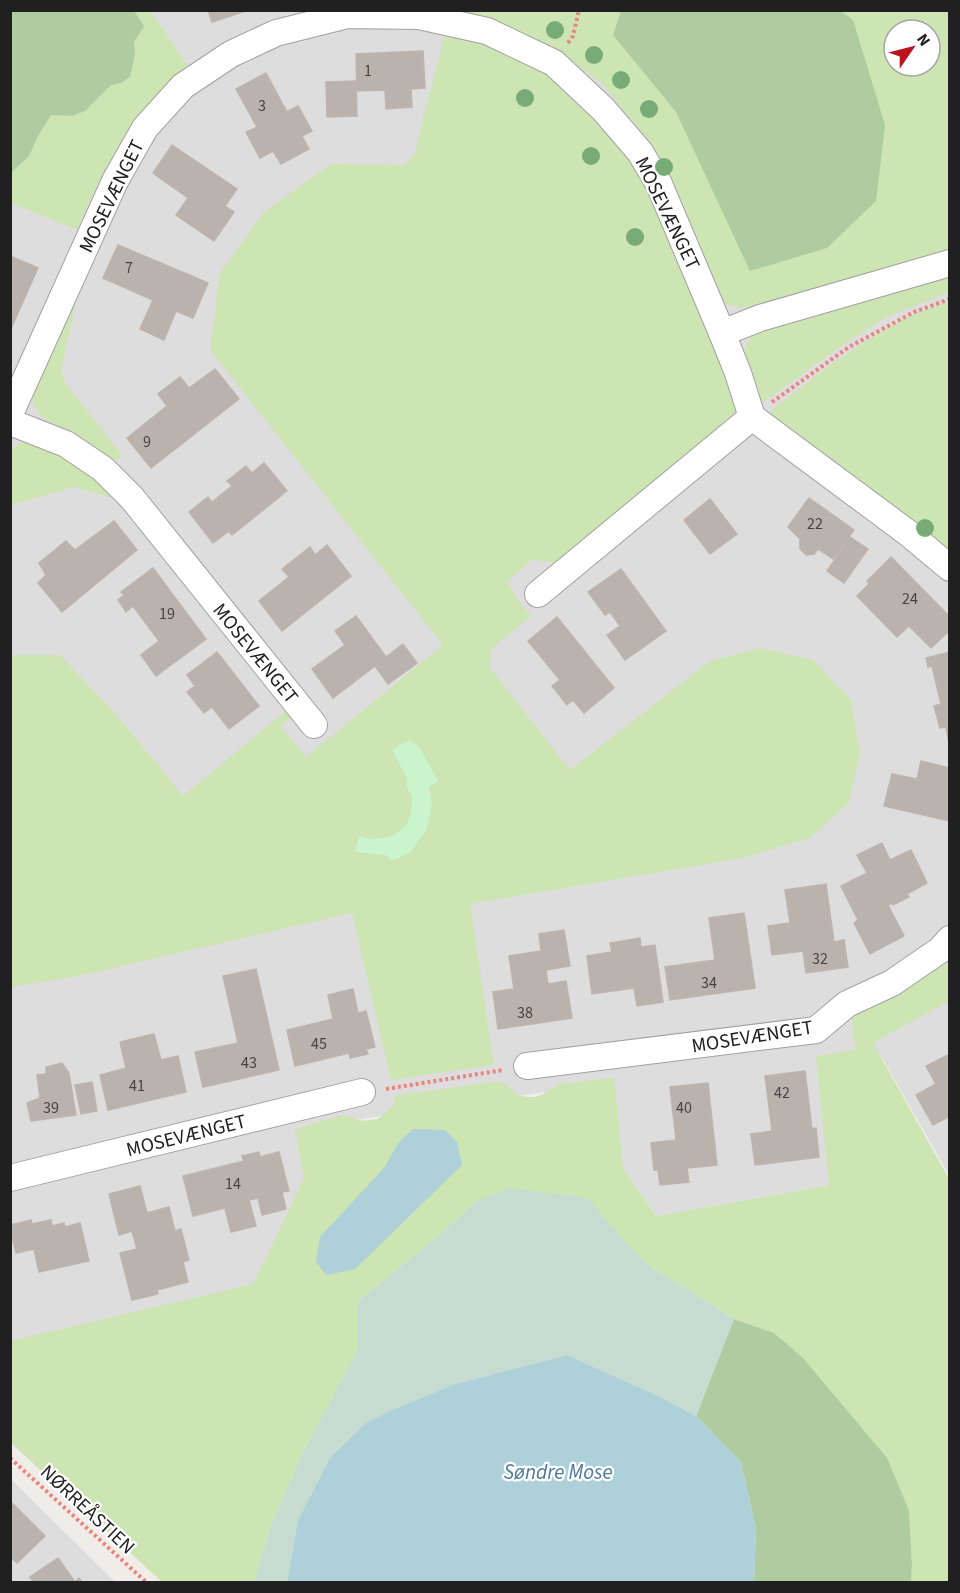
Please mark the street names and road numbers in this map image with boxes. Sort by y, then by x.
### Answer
street label: MOSEVÆNGET [73,135,151,258]
street label: MOSEVÆNGET [628,152,707,275]
street label: MOSEVÆNGET [206,597,305,710]
street label: MOSEVÆNGET [690,1014,815,1060]
street label: MOSEVÆNGET [124,1108,249,1164]
street label: NØRREÅSTIEN [34,1459,141,1561]

